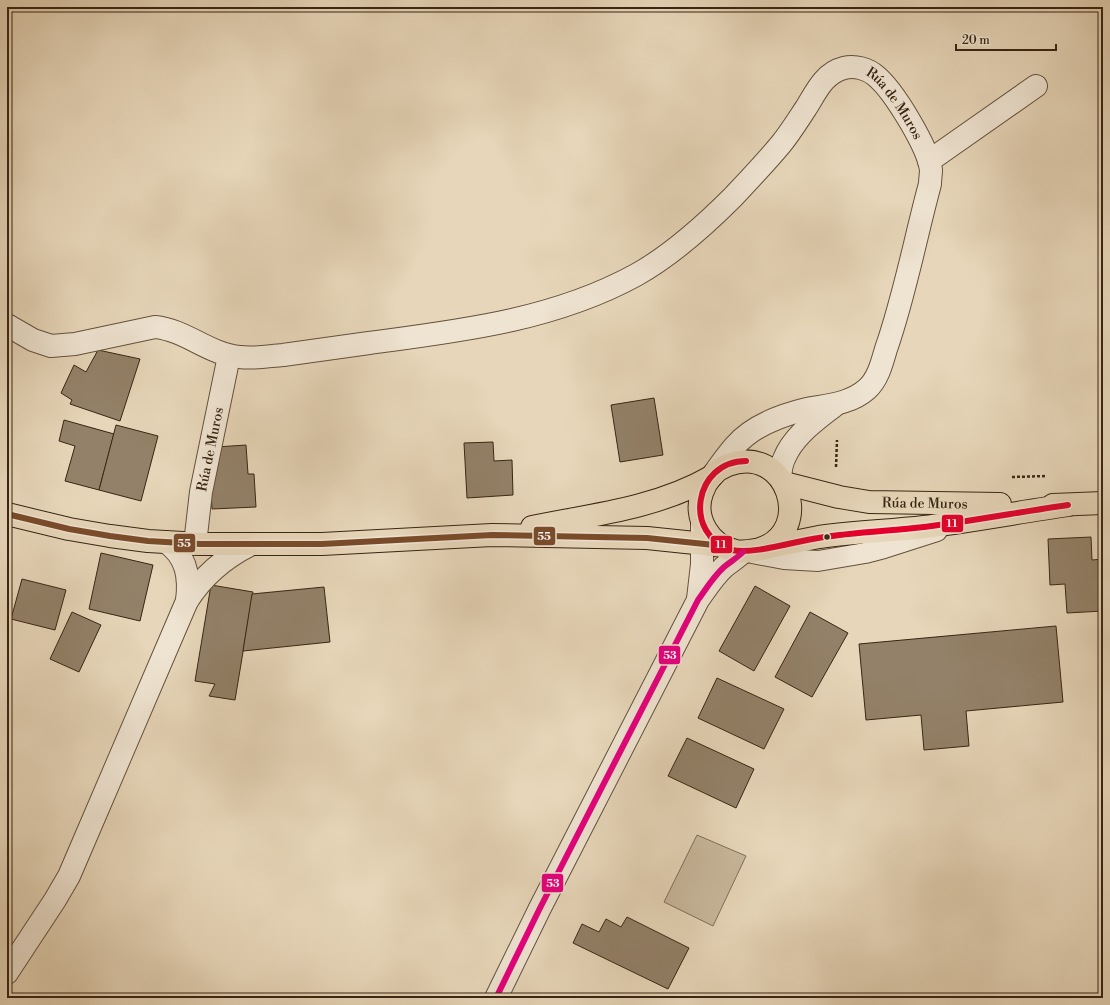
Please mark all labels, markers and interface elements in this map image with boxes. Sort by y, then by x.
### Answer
scale bar [956,26,1056,52]
text: 20 m [962,33,990,48]
street label: Rúa de Muros [863,64,926,143]
street label: Rúa de Muros [193,406,228,493]
street label: Rúa de Muros [882,494,968,514]
line badge: 11 [941,514,964,533]
text: 11 [947,517,958,531]
line badge: 55 [533,526,556,546]
text: 55 [537,530,551,544]
unlabelled marker [822,532,832,542]
line badge: 55 [173,533,196,553]
line badge: 11 [710,535,733,554]
text: 55 [177,537,191,551]
text: 11 [716,538,727,552]
line badge: 53 [658,645,681,665]
text: 53 [663,649,677,663]
line badge: 53 [541,873,564,893]
text: 53 [546,877,560,891]

